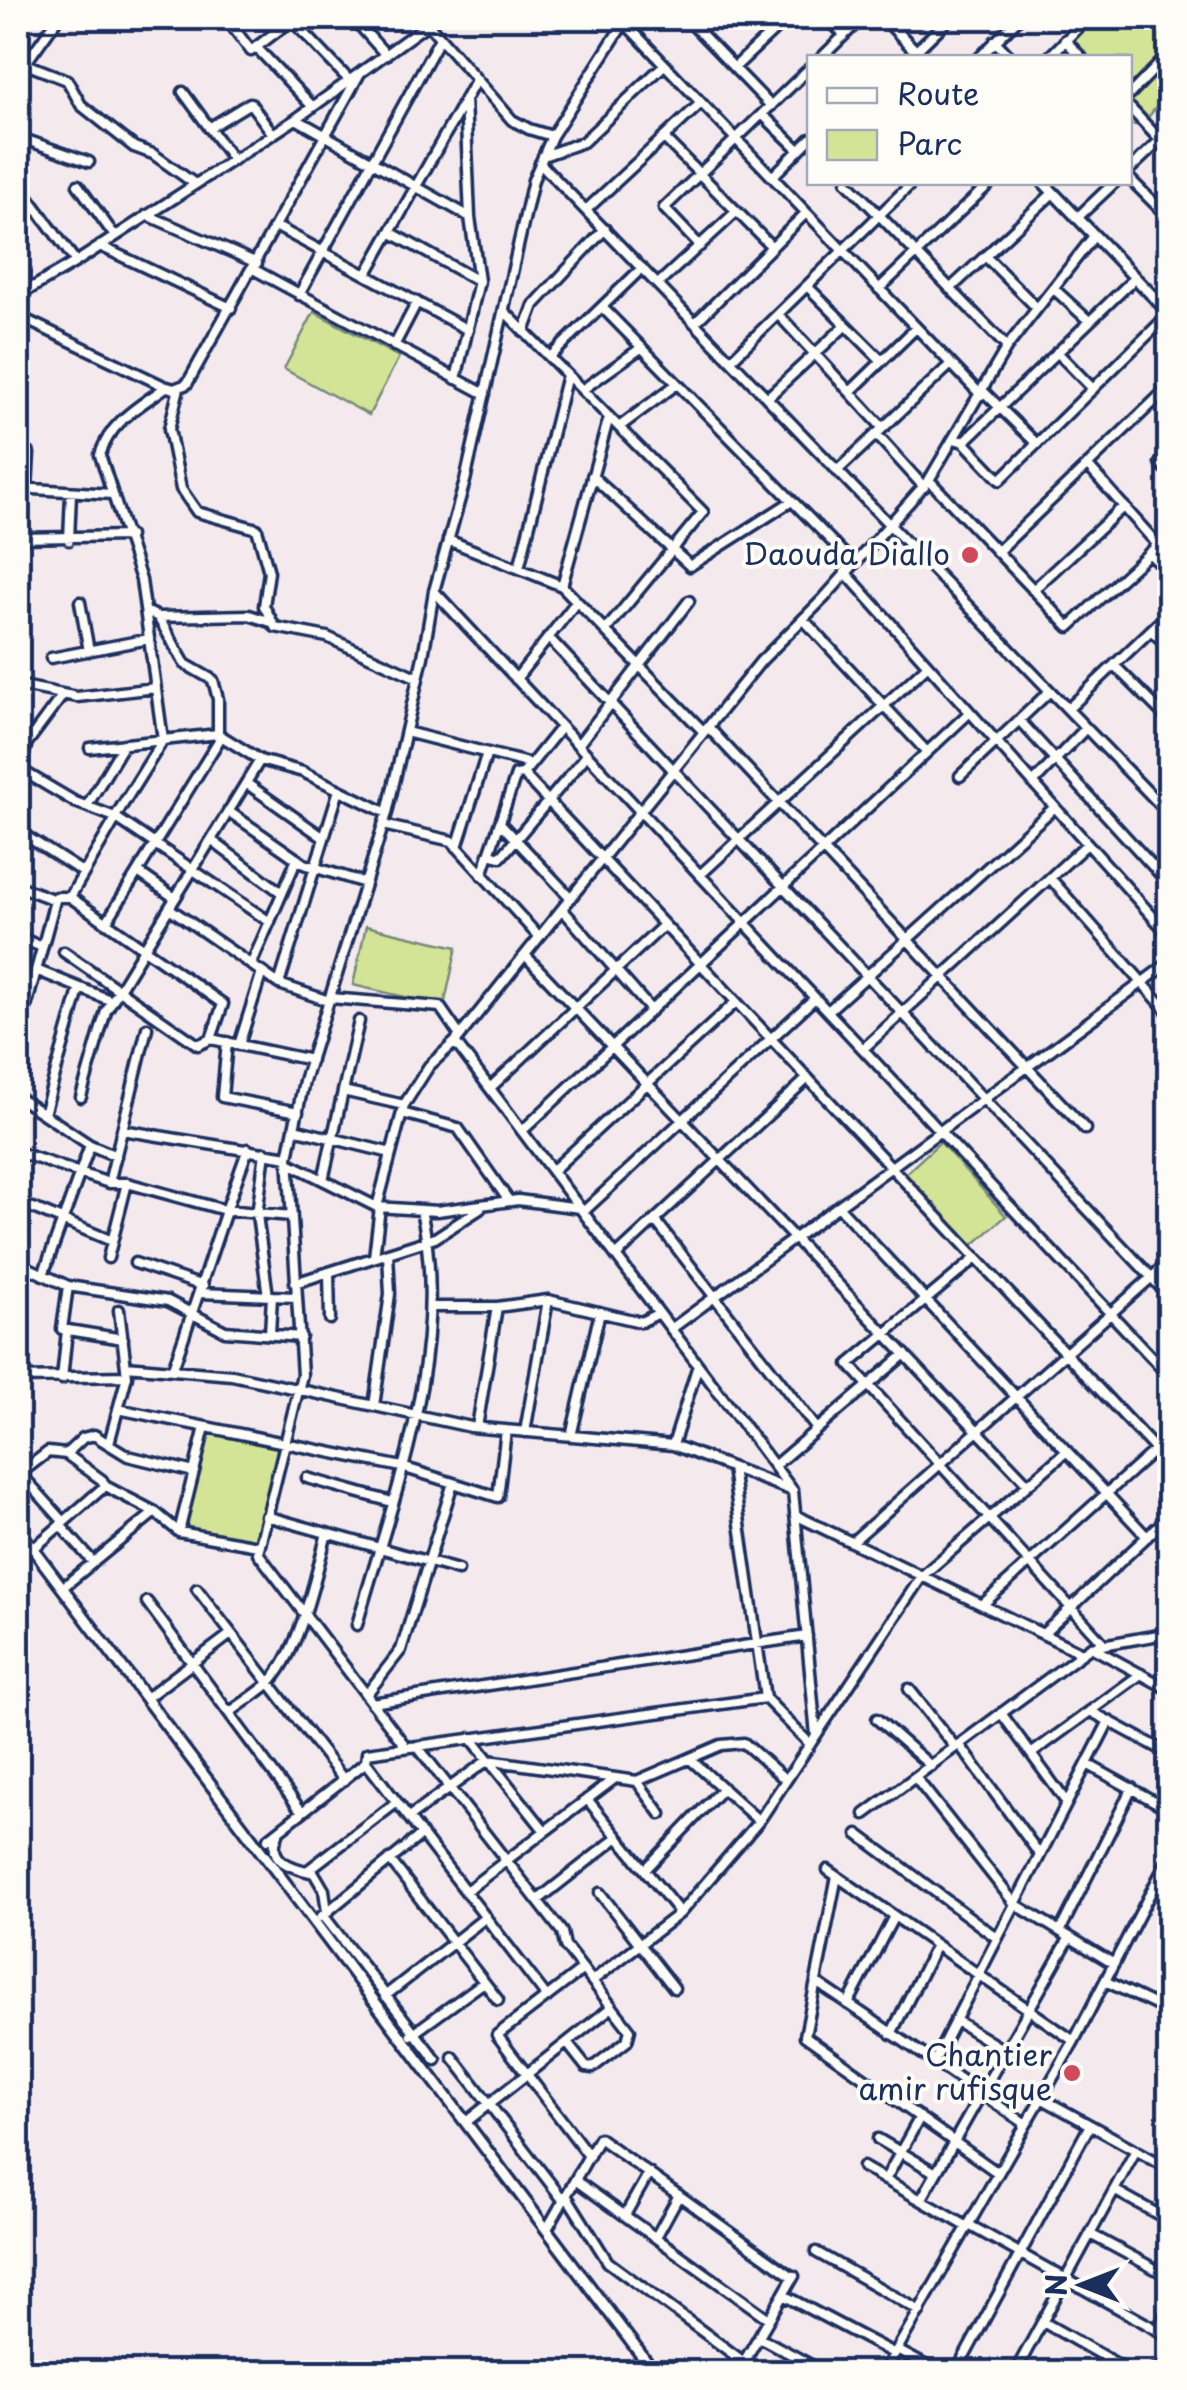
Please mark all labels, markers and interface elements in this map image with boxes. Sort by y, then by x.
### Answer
legend [807,55,1132,185]
text: Route [897,70,979,115]
text: Parc [897,120,962,165]
place label: Daouda Diallo [743,530,950,575]
marker: Daouda Diallo [959,544,981,566]
place label: Chantier amir rufisque [858,2031,1052,2110]
marker: Chantier amir rufisque [1061,2062,1083,2084]
north arrow [1032,2235,1132,2335]
text: N [1034,2274,1077,2296]

